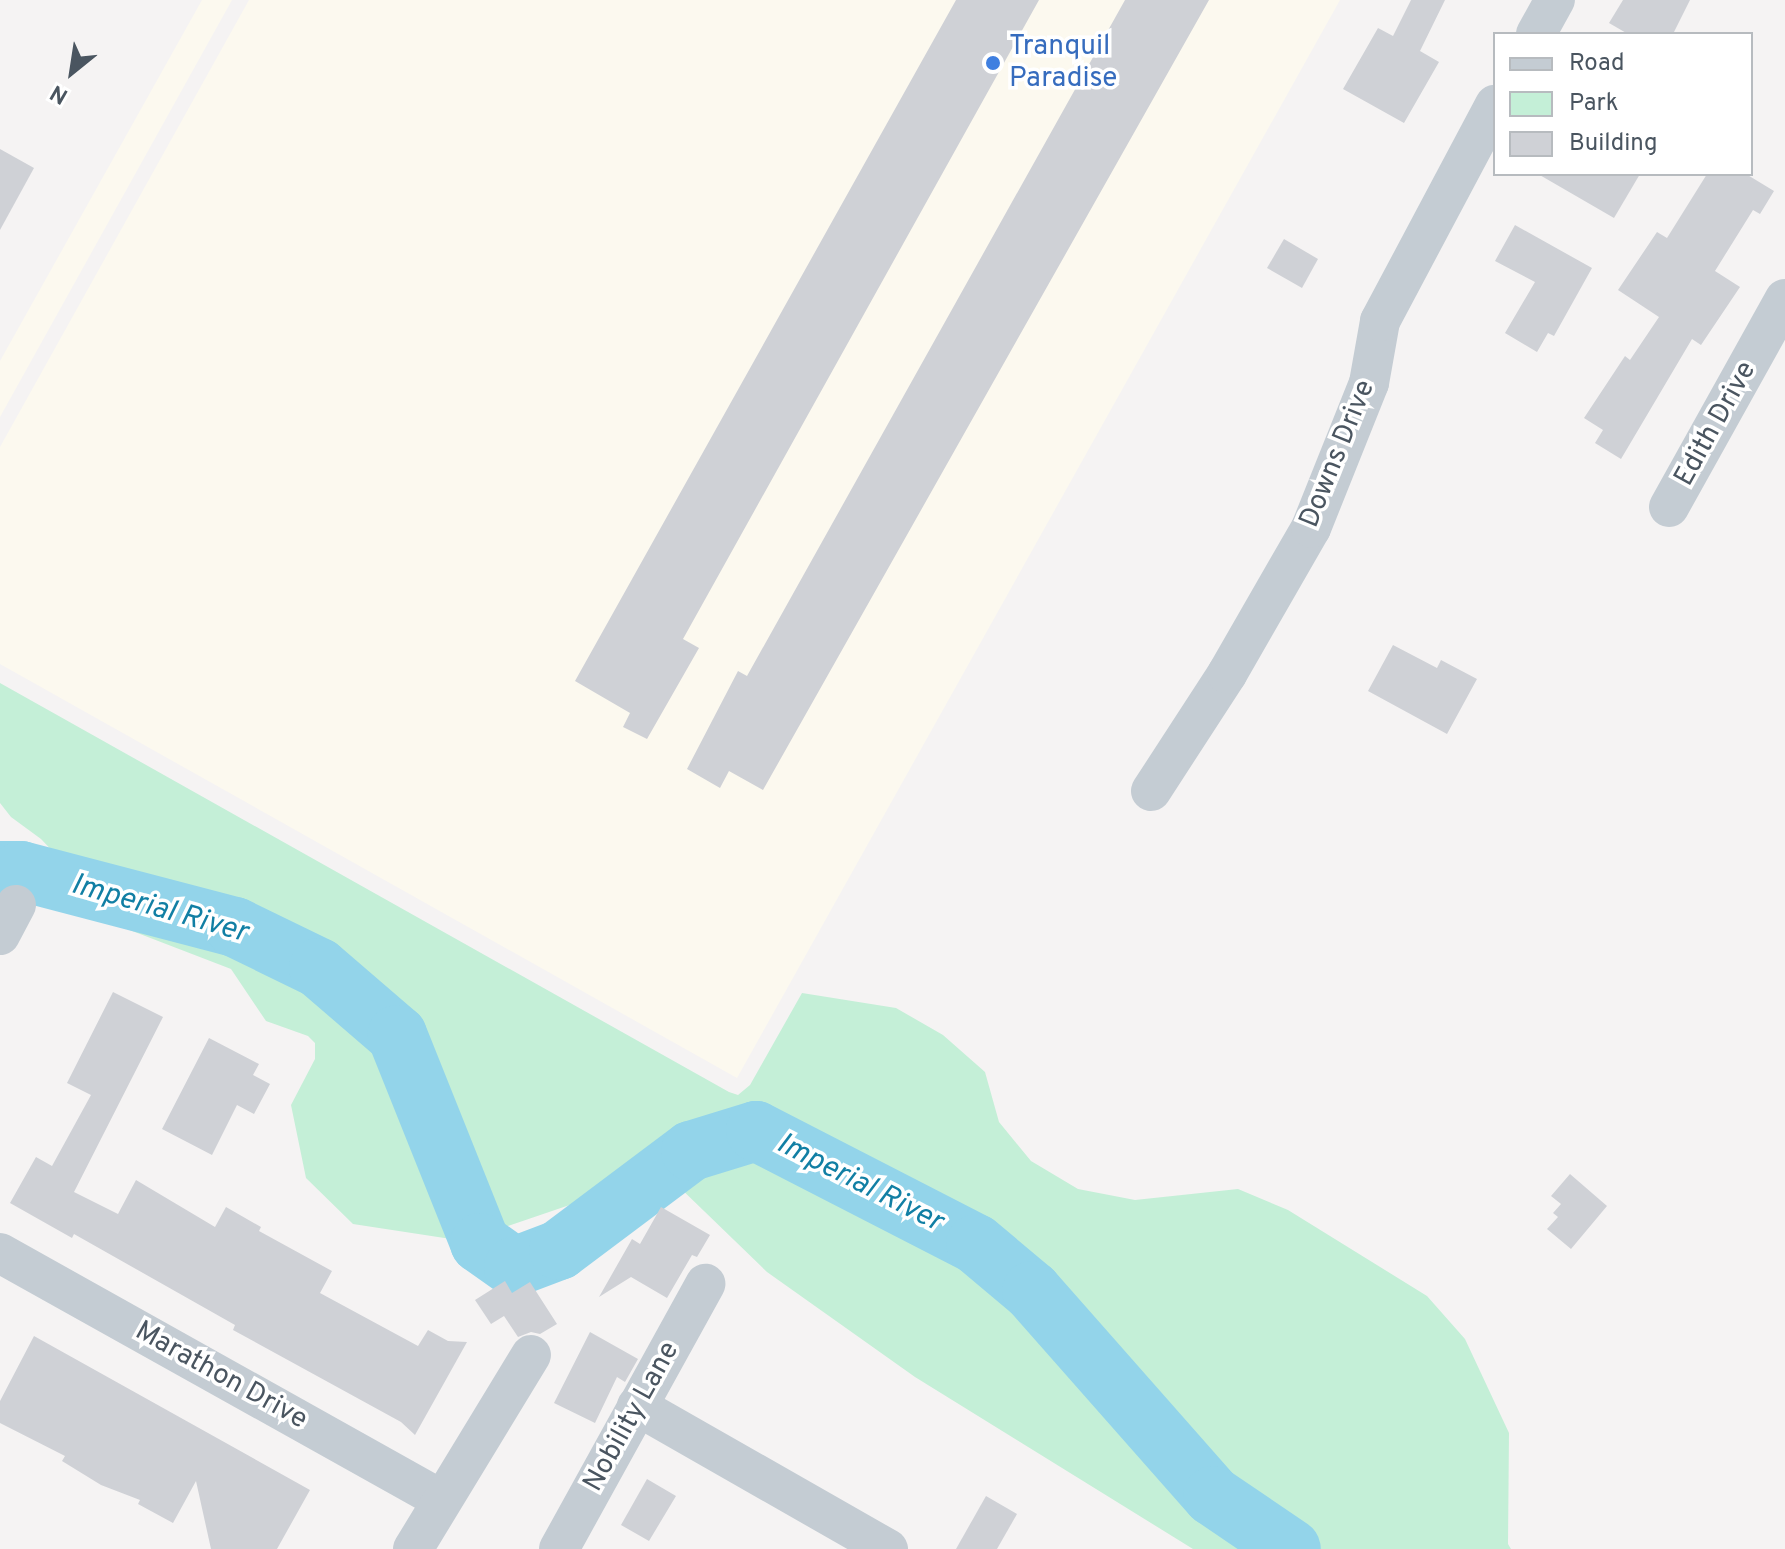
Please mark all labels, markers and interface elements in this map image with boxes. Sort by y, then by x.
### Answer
place label: Tranquil Paradise [1009,30,1117,96]
north arrow [32,32,112,112]
legend [1493,32,1753,176]
text: Road [1569,49,1625,79]
marker: Tranquil Paradise [984,54,1002,72]
text: N [46,78,73,109]
text: Park [1569,89,1619,119]
text: Building [1569,129,1658,159]
street label: Edith Drive [1668,356,1764,492]
street label: Downs Drive [1293,375,1383,533]
water label: Imperial River [67,868,251,952]
water label: Imperial River [770,1127,948,1241]
street label: Marathon Drive [129,1315,313,1437]
street label: Nobility Lane [577,1336,687,1498]

